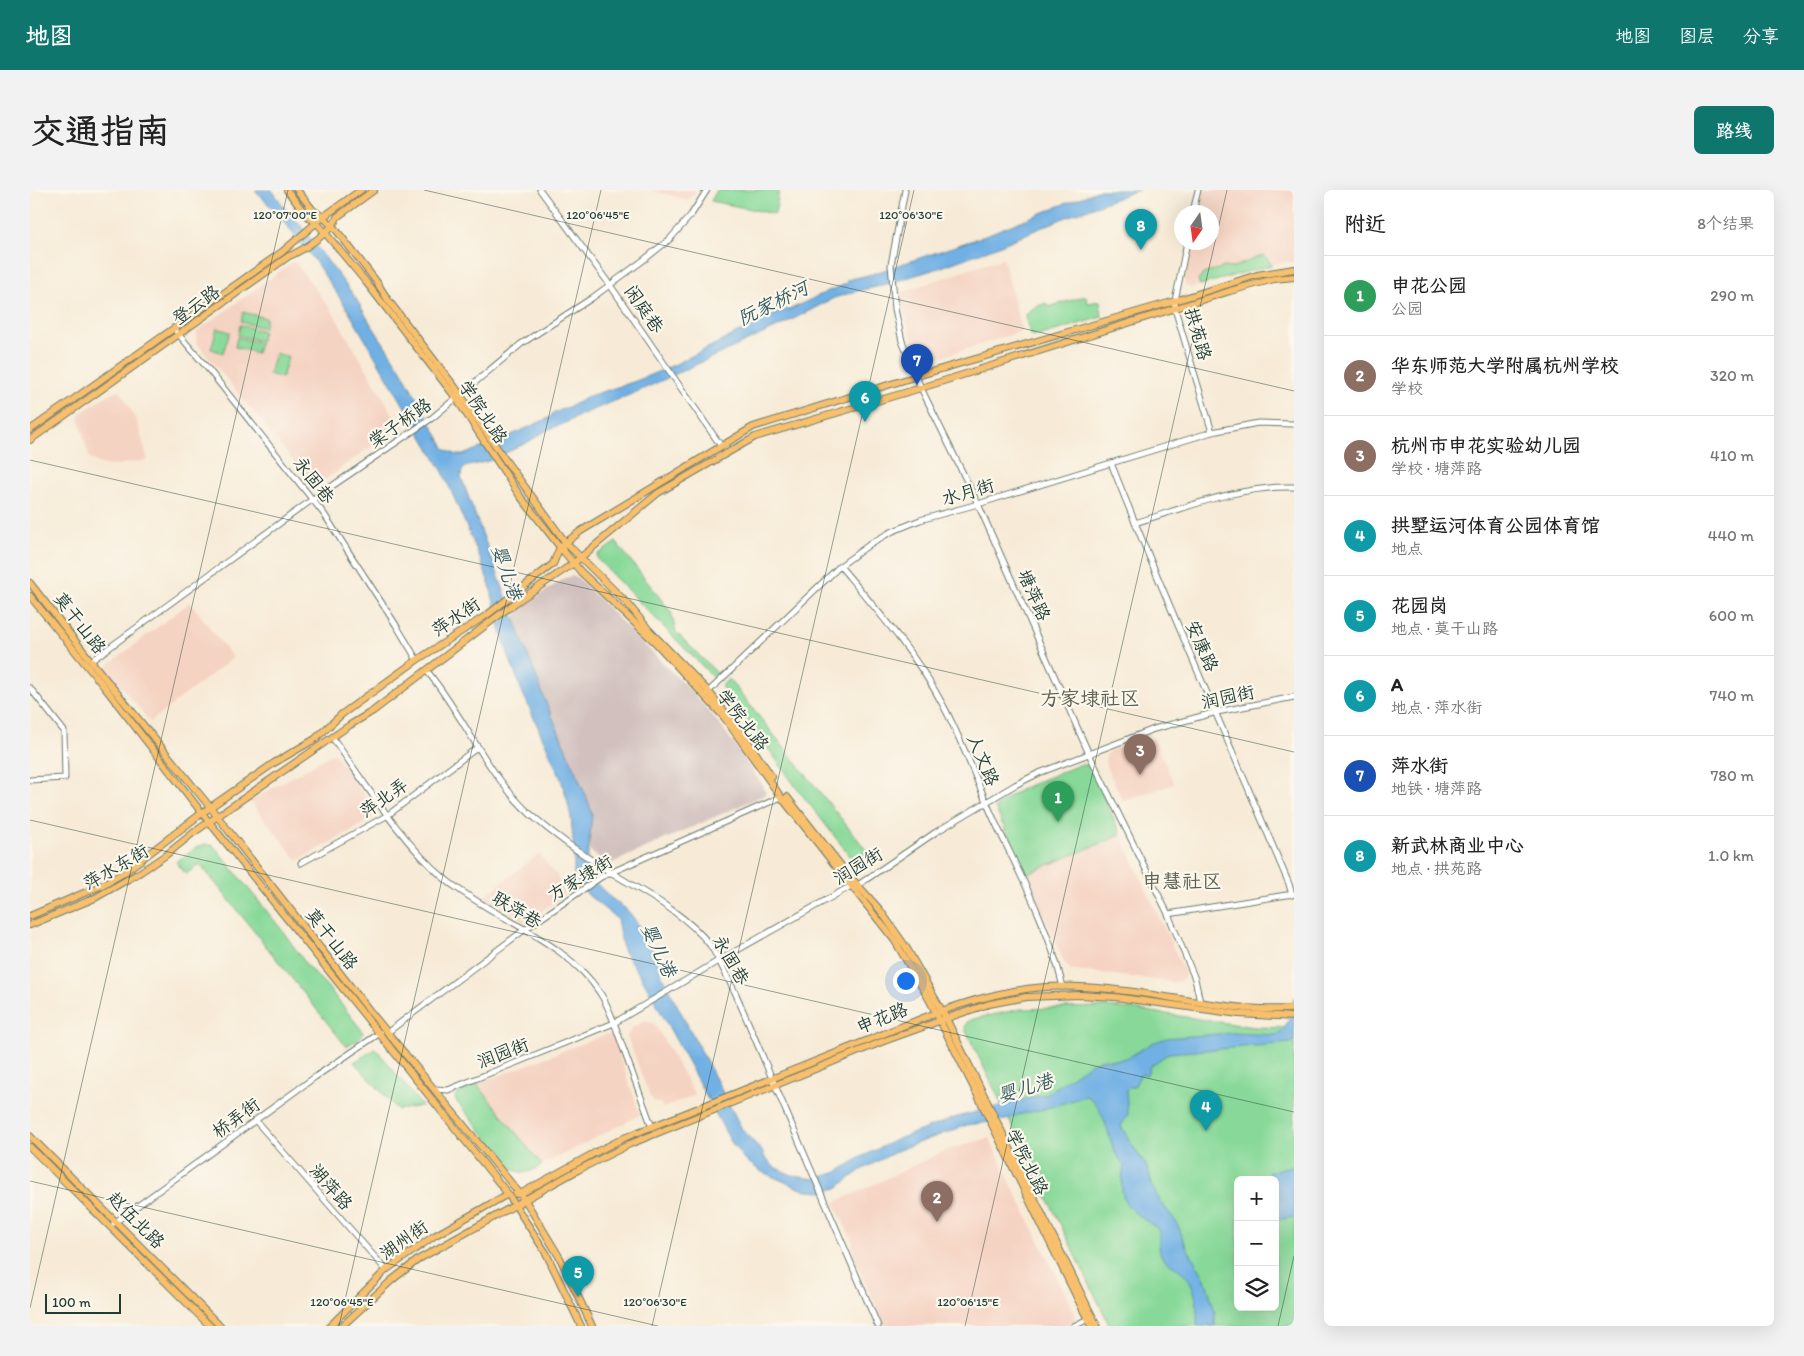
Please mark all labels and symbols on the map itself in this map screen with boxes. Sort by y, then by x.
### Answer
north arrow [1174,205,1219,250]
text: 120°07'00"E [253,208,317,222]
text: 120°06'45"E [566,208,630,222]
text: 120°06'30"E [879,208,943,222]
pin: 8 [1125,209,1157,250]
water label: 阮家桥河 [734,275,815,330]
street label: 登云路 [168,280,224,330]
street label: 闲庭巷 [620,281,668,337]
street label: 拱苑路 [1180,305,1216,363]
pin: 7 [901,344,933,385]
street label: 学院北路 [454,376,512,448]
pin: 6 [849,381,881,422]
street label: 棠子桥路 [364,393,436,453]
street label: 永固巷 [289,452,339,508]
street label: 水月街 [939,474,997,510]
water label: 婴儿港 [487,541,528,605]
street label: 塘萍路 [1013,566,1055,624]
street label: 莫干山路 [49,588,111,658]
street label: 萍水街 [427,593,485,641]
street label: 安康路 [1181,617,1223,675]
street label: 润园街 [1199,681,1257,713]
street label: 学院北路 [712,685,774,755]
district label: 方家埭社区 [1040,686,1140,710]
street label: 人文路 [962,731,1004,789]
pin: 3 [1124,734,1156,775]
street label: 萍北弄 [356,774,412,822]
pin: 1 [1042,781,1074,822]
street label: 萍水东街 [79,839,153,895]
street label: 润园街 [829,843,887,889]
street label: 方家埭街 [543,850,617,906]
district label: 申慧社区 [1142,869,1222,893]
street label: 联萍巷 [488,887,546,933]
street label: 莫干山路 [301,904,363,974]
water label: 婴儿港 [637,919,682,982]
street label: 永固巷 [708,931,754,989]
your location [893,968,919,994]
street label: 申花路 [853,998,911,1038]
street label: 润园街 [474,1033,532,1073]
water label: 婴儿港 [994,1068,1058,1107]
pin: 4 [1190,1090,1222,1131]
street label: 桥弄街 [208,1093,264,1143]
street label: 学院北路 [1001,1125,1053,1199]
street label: 湖萍路 [305,1159,357,1215]
pin: 2 [921,1181,953,1222]
street label: 赵伍北路 [103,1187,169,1253]
street label: 湖州街 [376,1216,432,1264]
pin: 5 [562,1256,594,1297]
scale bar [45,1291,121,1314]
text: 120°06'45"E [310,1295,374,1309]
text: 120°06'30"E [623,1295,687,1309]
text: 120°06'15"E [937,1295,999,1309]

